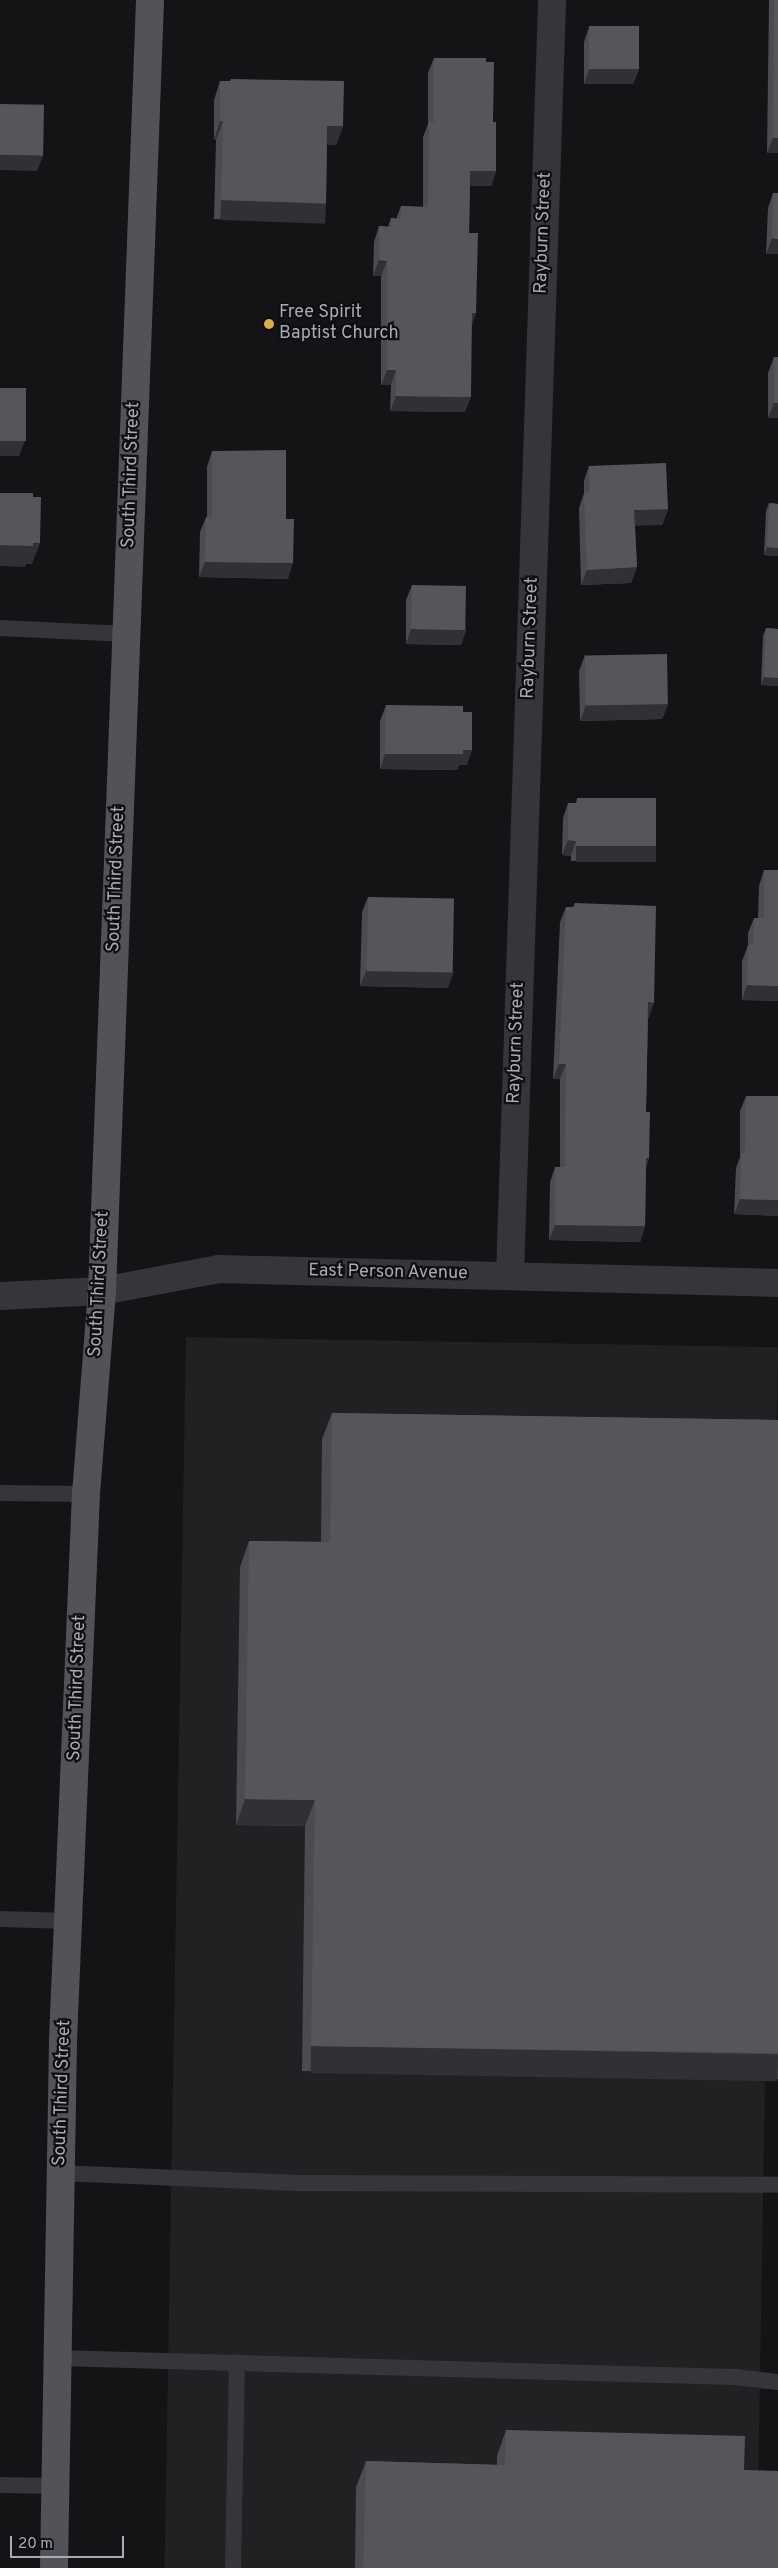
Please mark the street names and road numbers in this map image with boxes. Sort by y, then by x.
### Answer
street label: Rayburn Street [531,172,557,294]
street label: South Third Street [119,401,145,549]
street label: Rayburn Street [518,577,544,699]
street label: South Third Street [104,805,130,953]
street label: Rayburn Street [504,982,530,1104]
street label: South Third Street [85,1210,115,1358]
street label: East Person Avenue [308,1261,468,1285]
street label: South Third Street [65,1614,91,1762]
street label: South Third Street [50,2019,76,2167]

